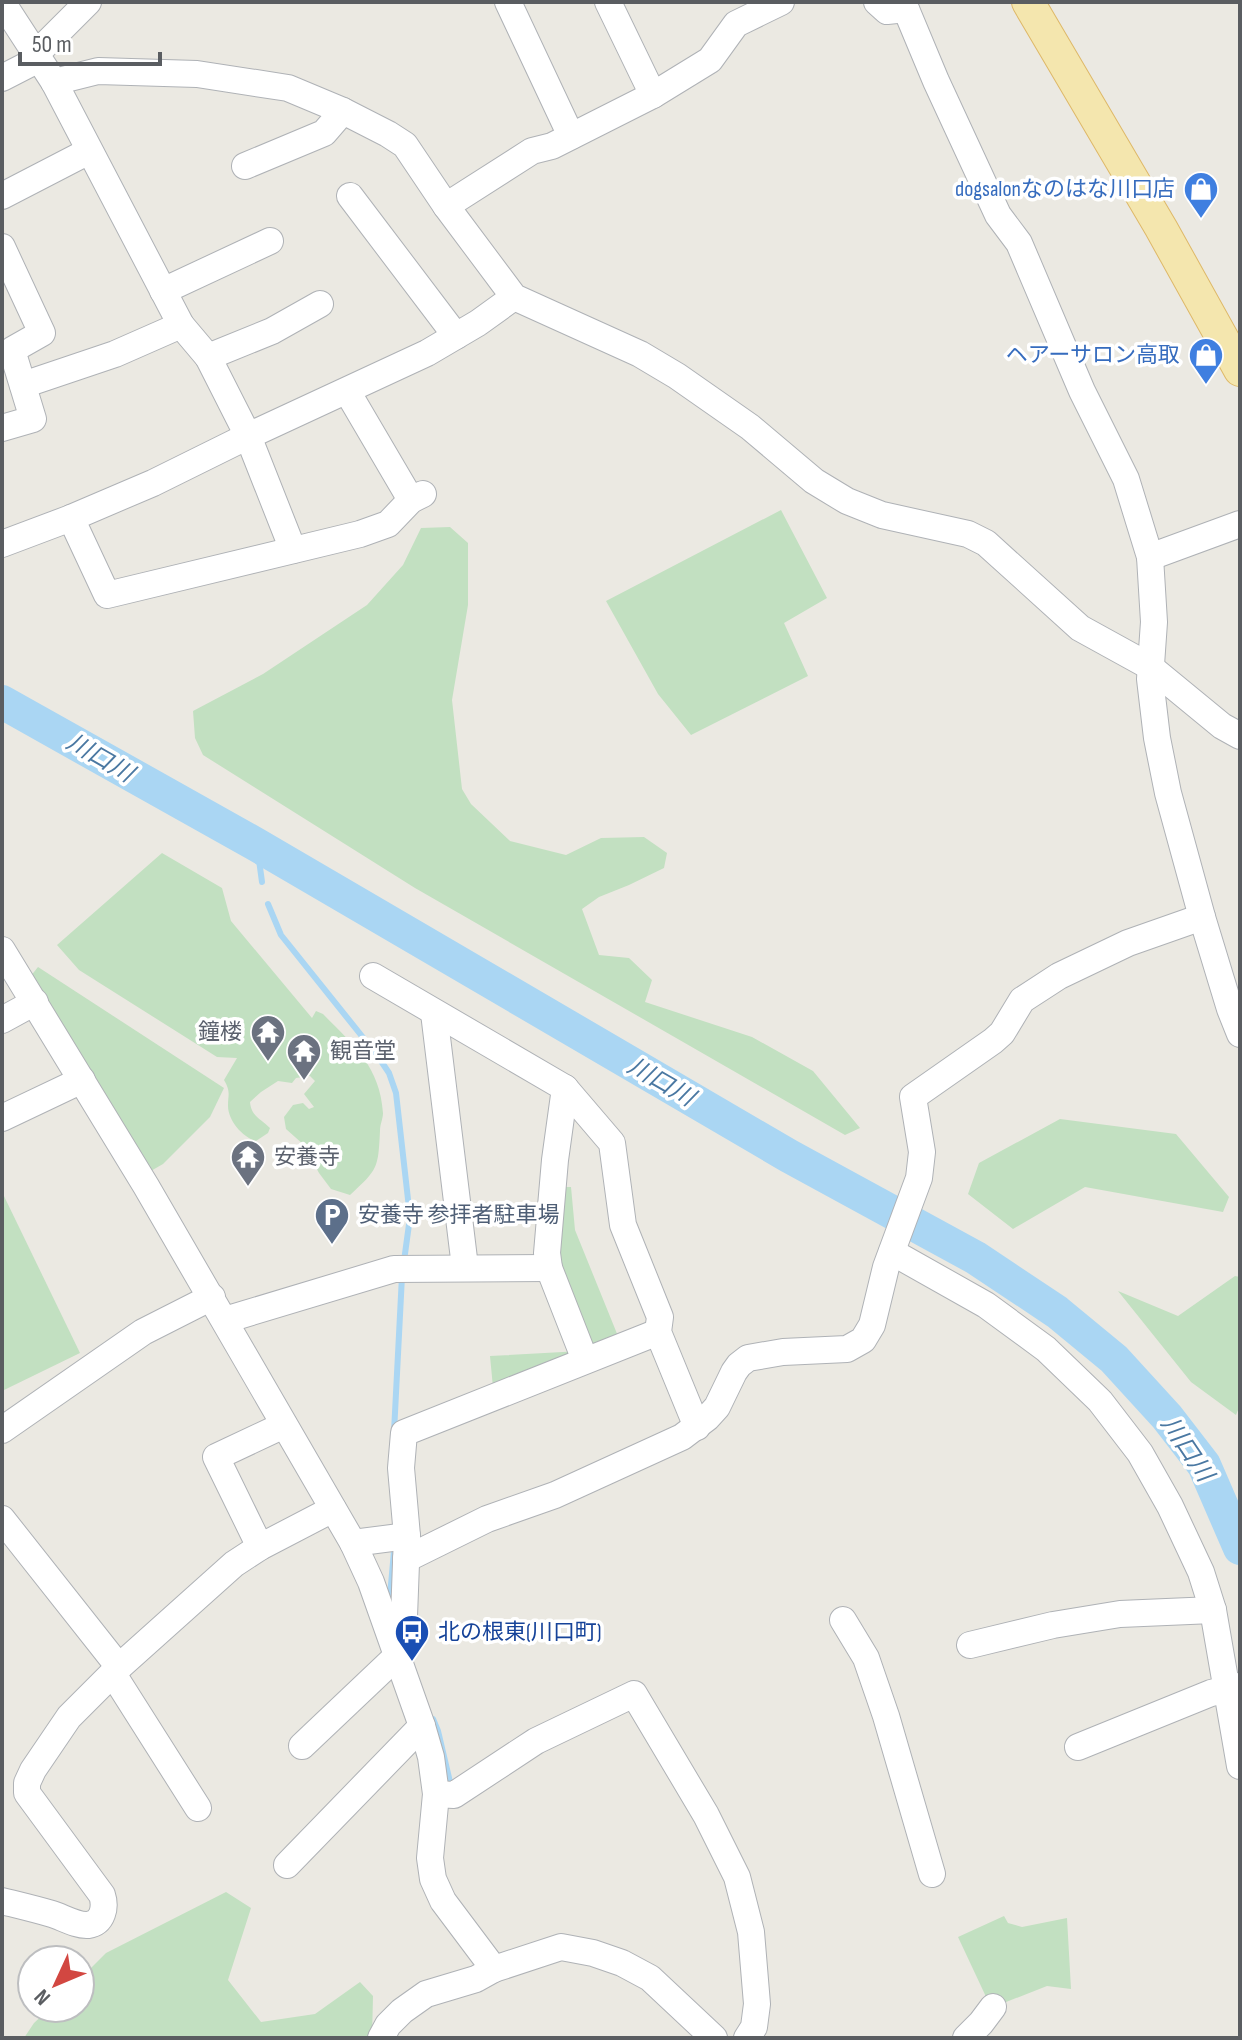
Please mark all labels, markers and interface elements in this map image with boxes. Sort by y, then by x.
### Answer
scale bar [20,16,160,66]
text: 50 m [32,30,72,59]
shop icon: dogsalonなのはな川口店 [1182,170,1220,220]
place label: dogsalonなのはな川口店 [955,176,1175,203]
shop icon: ヘアーサロン高取 [1187,336,1225,386]
place label: ヘアーサロン高取 [1006,342,1180,369]
water label: 川口川 [62,727,141,790]
temple icon: 鐘楼 [249,1013,287,1063]
place label: 鐘楼 [198,1019,242,1046]
temple icon: 観音堂 [285,1032,323,1082]
place label: 観音堂 [330,1038,396,1065]
water label: 川口川 [623,1051,702,1114]
temple icon: 安養寺 [229,1138,267,1188]
place label: 安養寺 [274,1144,340,1171]
parking icon: 安養寺 参拝者駐車場 [313,1196,351,1246]
place label: 安養寺 参拝者駐車場 [358,1202,560,1229]
water label: 川口川 [1155,1411,1221,1489]
bus stop icon: 北の根東(川口町) [393,1613,431,1663]
place label: 北の根東(川口町) [438,1619,602,1646]
north arrow [16,1944,96,2024]
text: N [29,1983,56,2010]

